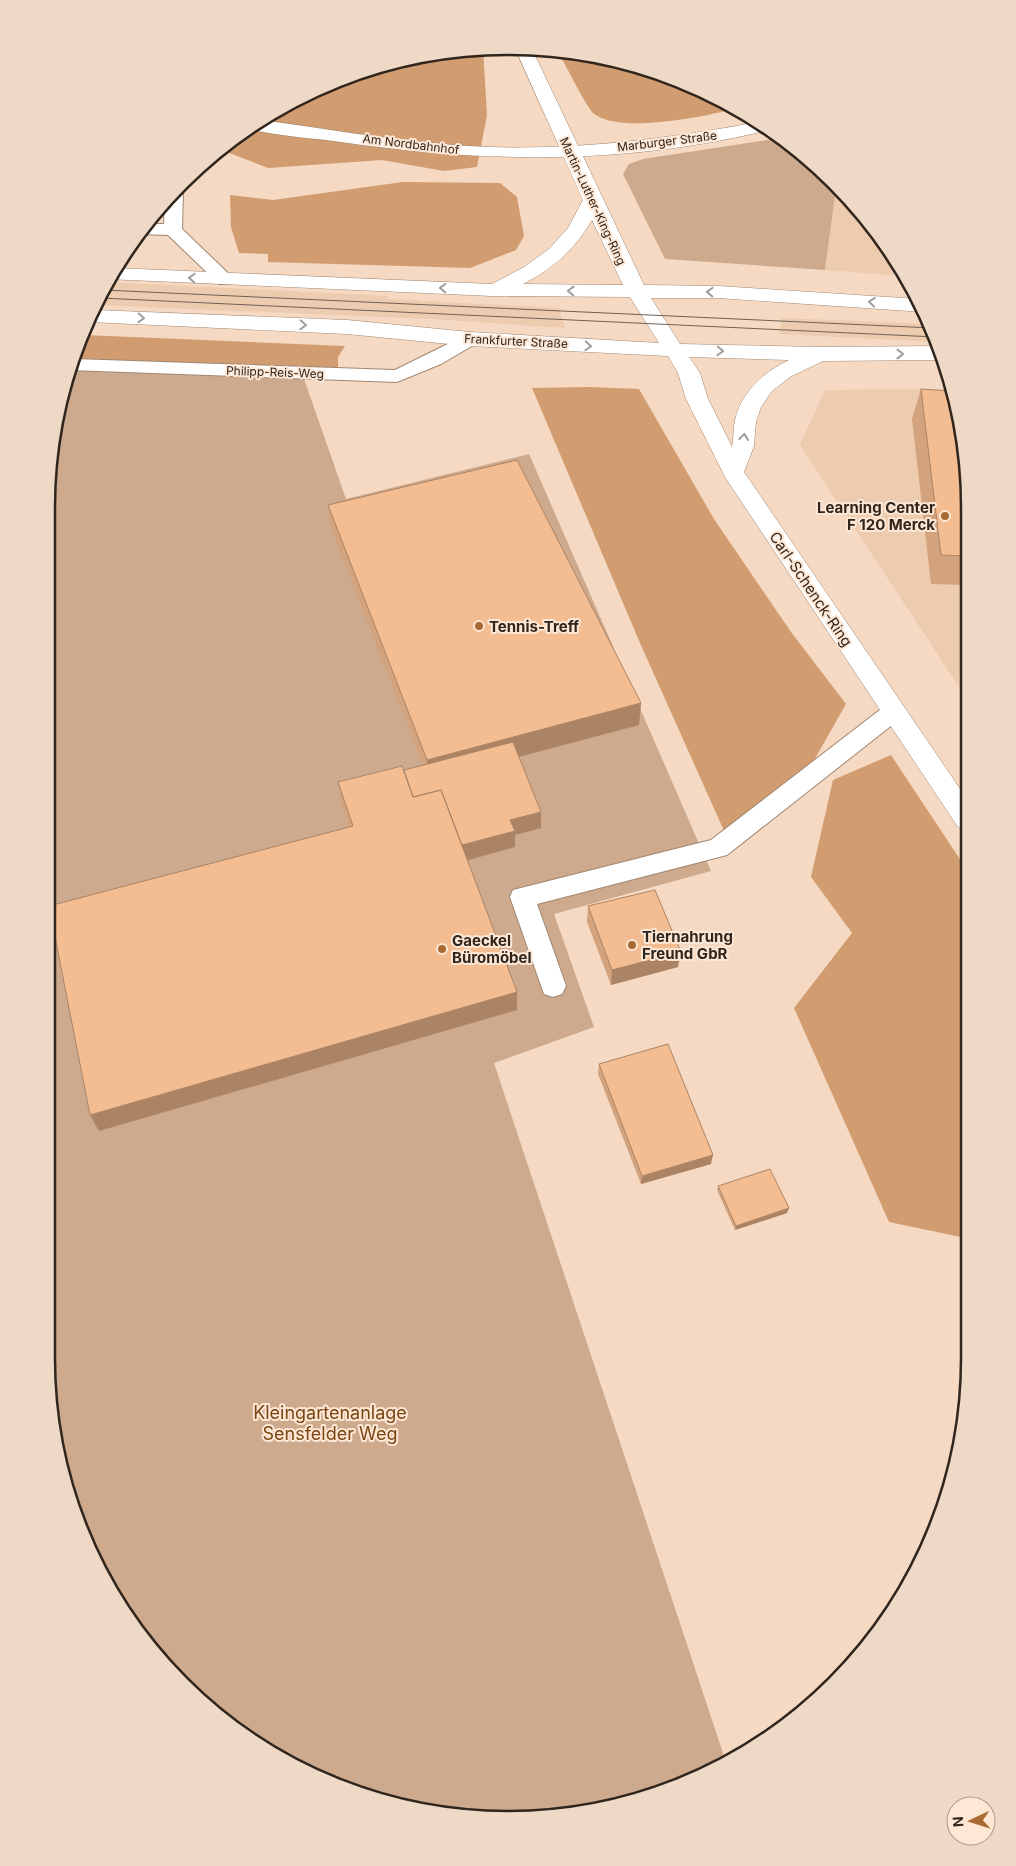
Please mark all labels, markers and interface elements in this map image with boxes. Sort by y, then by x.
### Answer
street label: Marburger Straße [616,127,718,155]
street label: Am Nordbahnhof [362,131,461,157]
street label: Martin-Luther-King-Ring [557,135,629,267]
one-way arrow [188,273,196,284]
one-way arrow [439,282,447,293]
one-way arrow [566,285,574,296]
one-way arrow [706,287,714,297]
one-way arrow [868,297,876,308]
one-way arrow [137,313,145,323]
one-way arrow [299,320,307,331]
street label: Frankfurter Straße [464,331,568,351]
one-way arrow [585,340,593,351]
one-way arrow [717,346,725,356]
one-way arrow [897,349,905,359]
street label: Philipp-Reis-Weg [226,363,324,381]
one-way arrow [738,433,749,441]
place label: Learning Center F 120 Merck [817,498,935,534]
marker: Learning Center F 120 Merck [939,510,951,522]
street label: Carl-Schenck-Ring [765,528,857,650]
place label: Tennis-Treff [489,617,579,636]
marker: Tennis-Treff [473,620,485,632]
place label: Tiernahrung Freund GbR [642,927,733,963]
place label: Gaeckel Büromöbel [452,931,532,967]
marker: Tiernahrung Freund GbR [626,939,638,951]
marker: Gaeckel Büromöbel [436,943,448,955]
park label: Kleingartenanlage Sensfelder Weg [253,1402,407,1444]
north arrow [946,1796,996,1846]
text: N [949,1816,966,1828]

